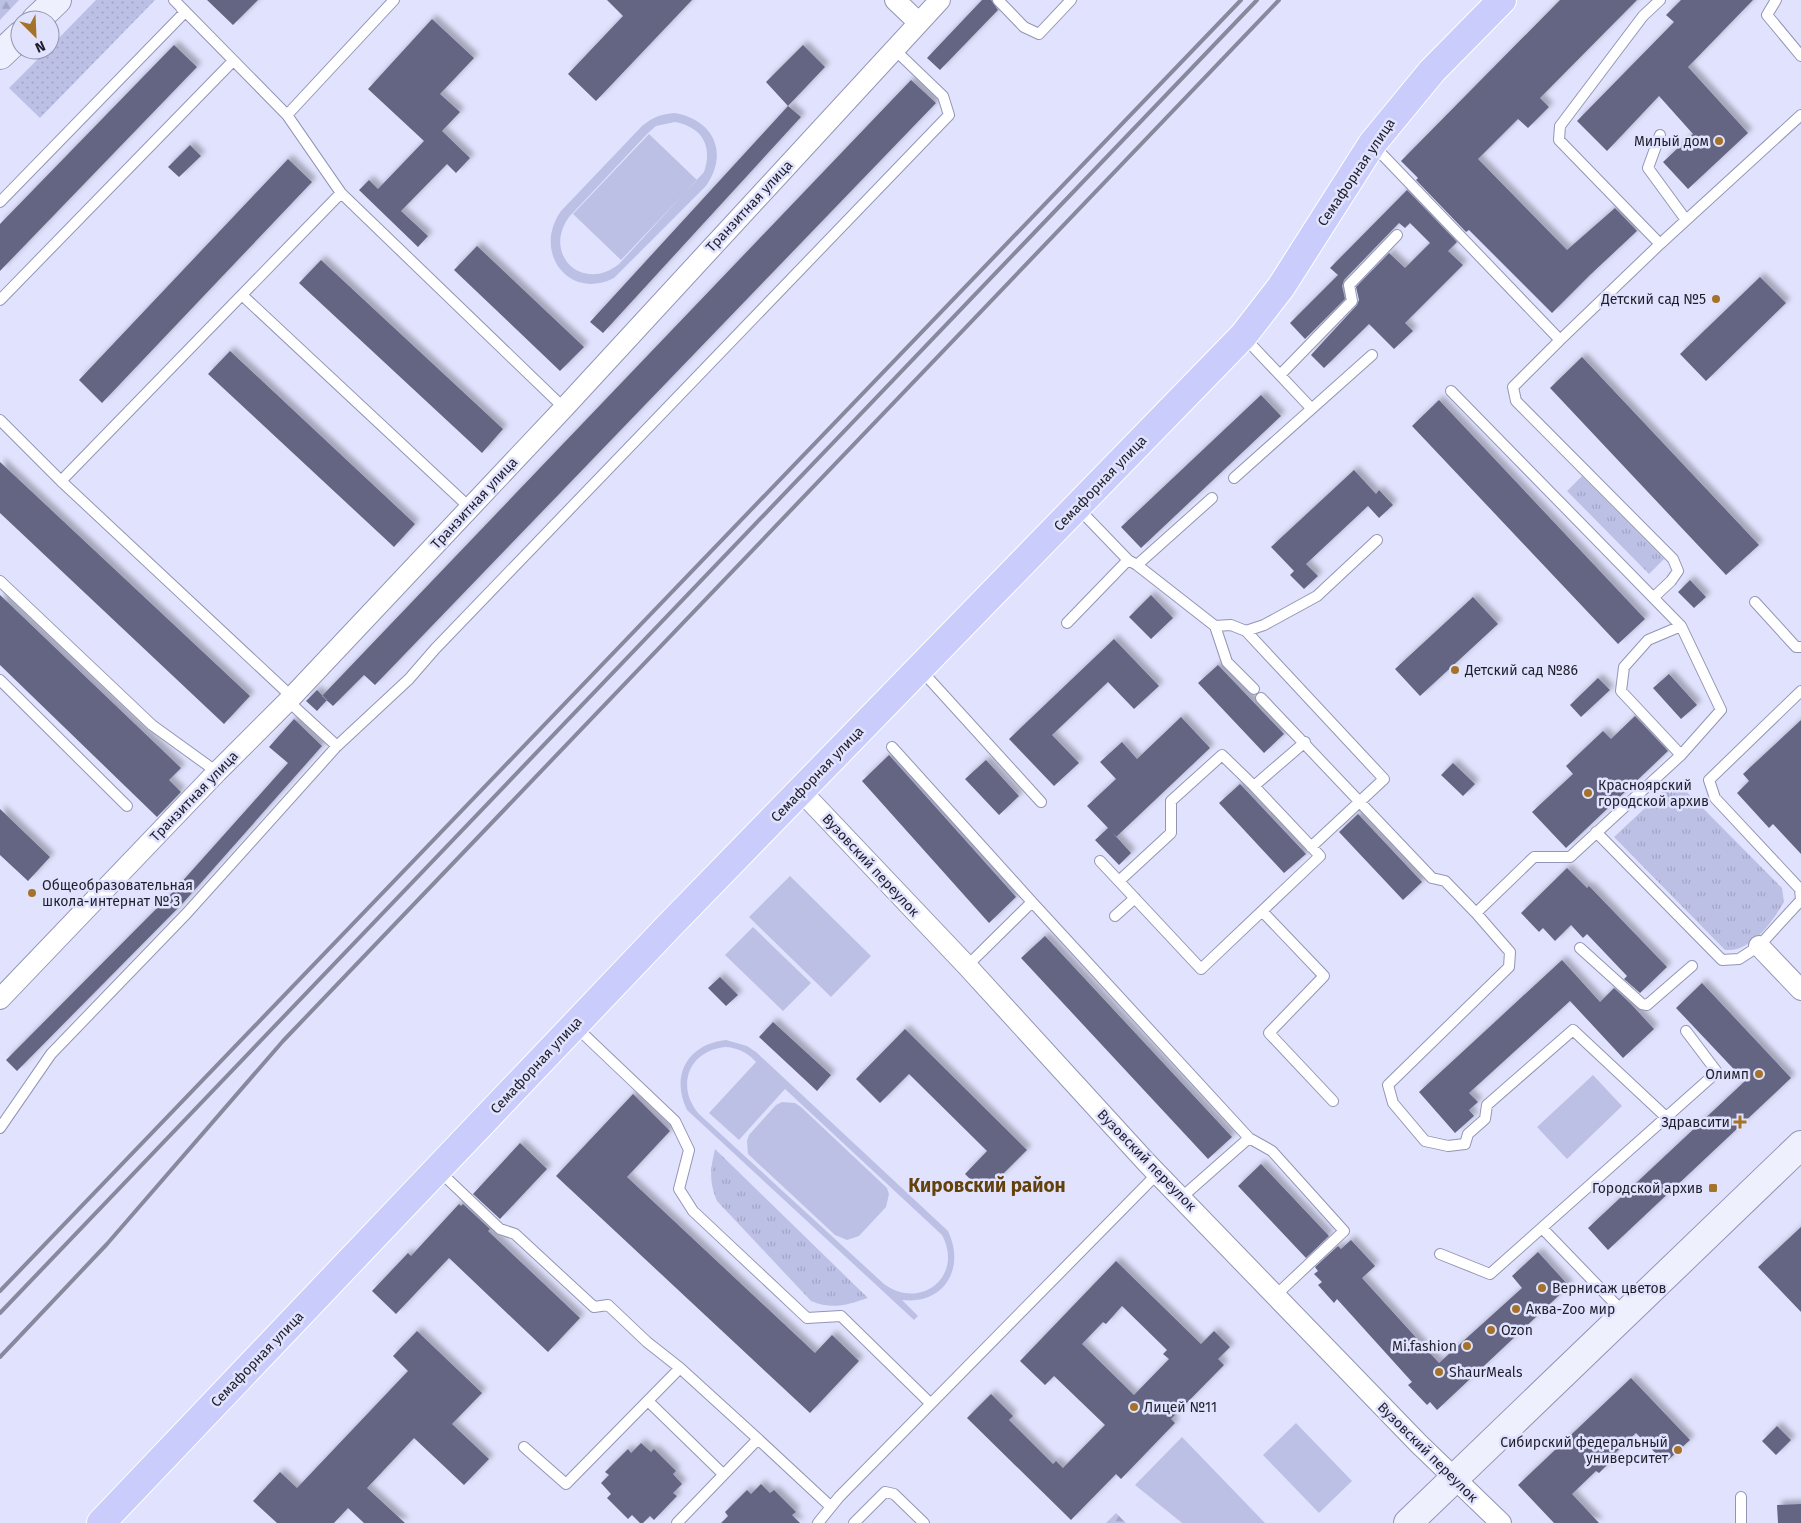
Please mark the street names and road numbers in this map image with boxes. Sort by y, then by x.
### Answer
street label: Семафорная улица [1314,115,1399,229]
street label: Транзитная улица [702,157,796,256]
street label: Семафорная улица [1050,432,1150,535]
street label: Транзитная улица [427,454,521,553]
street label: Семафорная улица [767,723,867,826]
street label: Транзитная улица [147,747,242,845]
street label: Вузовский переулок [818,810,923,921]
street label: Семафорная улица [487,1013,586,1117]
street label: Вузовский переулок [1094,1106,1200,1215]
street label: Семафорная улица [207,1308,307,1411]
street label: Вузовский переулок [1374,1399,1482,1507]

